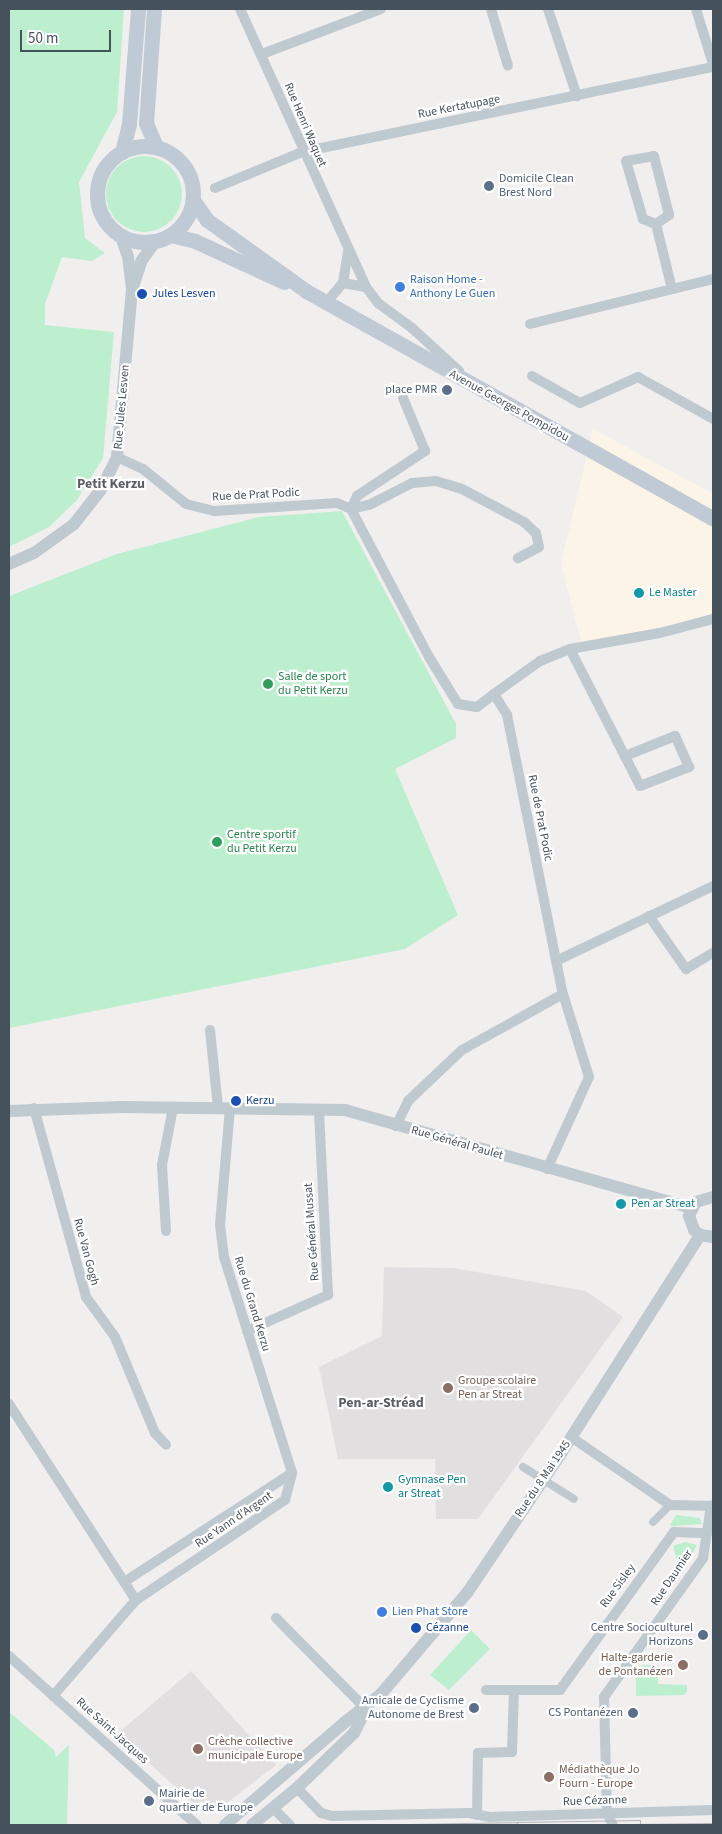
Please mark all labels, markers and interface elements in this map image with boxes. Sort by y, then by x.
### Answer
scale bar [22,20,114,52]
text: 50 m [28,28,58,49]
street label: Rue Henri Waquet [281,81,329,169]
street label: Rue Kertatupage [417,92,501,122]
place label: Domicile Clean Brest Nord [499,172,574,200]
marker: Domicile Clean Brest Nord [483,180,495,192]
place label: Raison Home - Anthony Le Guen [410,273,495,301]
marker: Raison Home - Anthony Le Guen [394,281,406,293]
place label: Jules Lesven [152,287,215,301]
marker: Jules Lesven [136,288,148,300]
street label: Rue Jules Lesven [111,364,133,450]
street label: Avenue Georges Pompidou [447,367,571,445]
place label: place PMR [385,383,437,397]
marker: place PMR [441,384,453,396]
district label: Petit Kerzu [77,476,145,492]
street label: Rue de Prat Podic [212,486,300,504]
place label: Le Master [649,586,697,600]
marker: Le Master [633,587,645,599]
place label: Salle de sport du Petit Kerzu [278,670,348,698]
marker: Salle de sport du Petit Kerzu [262,678,274,690]
street label: Rue de Prat Podic [525,774,555,862]
place label: Centre sportif du Petit Kerzu [227,828,297,856]
marker: Centre sportif du Petit Kerzu [211,836,223,848]
place label: Kerzu [246,1094,274,1108]
marker: Kerzu [230,1095,242,1107]
street label: Rue Général Paulet [409,1123,505,1163]
street label: Rue Général Mussat [301,1183,323,1281]
place label: Pen ar Streat [631,1197,695,1211]
marker: Pen ar Streat [615,1198,627,1210]
street label: Rue Van Gogh [70,1217,102,1287]
street label: Rue du Grand Kerzu [231,1255,273,1353]
place label: Groupe scolaire Pen ar Streat [458,1374,536,1402]
marker: Groupe scolaire Pen ar Streat [442,1382,454,1394]
district label: Pen-ar-Stréad [338,1395,424,1411]
street label: Rue du 8 Mai 1945 [512,1438,574,1520]
place label: Gymnase Pen ar Streat [398,1473,466,1501]
marker: Gymnase Pen ar Streat [382,1481,394,1493]
street label: Rue Yann d'Argent [193,1489,275,1551]
street label: Rue Daumier [648,1547,696,1609]
street label: Rue Sisley [597,1561,639,1611]
place label: Lien Phat Store [392,1605,468,1619]
marker: Lien Phat Store [376,1606,388,1618]
place label: Cézanne [426,1621,469,1635]
place label: Centre Socioculturel Horizons [591,1621,693,1649]
marker: Cézanne [410,1622,422,1634]
marker: Centre Socioculturel Horizons [697,1629,709,1641]
place label: Halte-garderie de Pontanézen [599,1651,673,1679]
marker: Halte-garderie de Pontanézen [677,1659,689,1671]
place label: Amicale de Cyclisme Autonome de Brest [362,1694,464,1722]
street label: Rue Saint-Jacques [73,1695,151,1767]
marker: Amicale de Cyclisme Autonome de Brest [468,1702,480,1714]
place label: CS Pontanézen [548,1706,623,1720]
marker: CS Pontanézen [627,1707,639,1719]
place label: Crèche collective municipale Europe [208,1735,302,1763]
marker: Crèche collective municipale Europe [192,1743,204,1755]
place label: Médiathèque Jo Fourn - Europe [559,1763,639,1791]
marker: Médiathèque Jo Fourn - Europe [543,1771,555,1783]
place label: Mairie de quartier de Europe [159,1787,253,1815]
street label: Rue Cézanne [563,1793,627,1809]
marker: Mairie de quartier de Europe [143,1795,155,1807]

